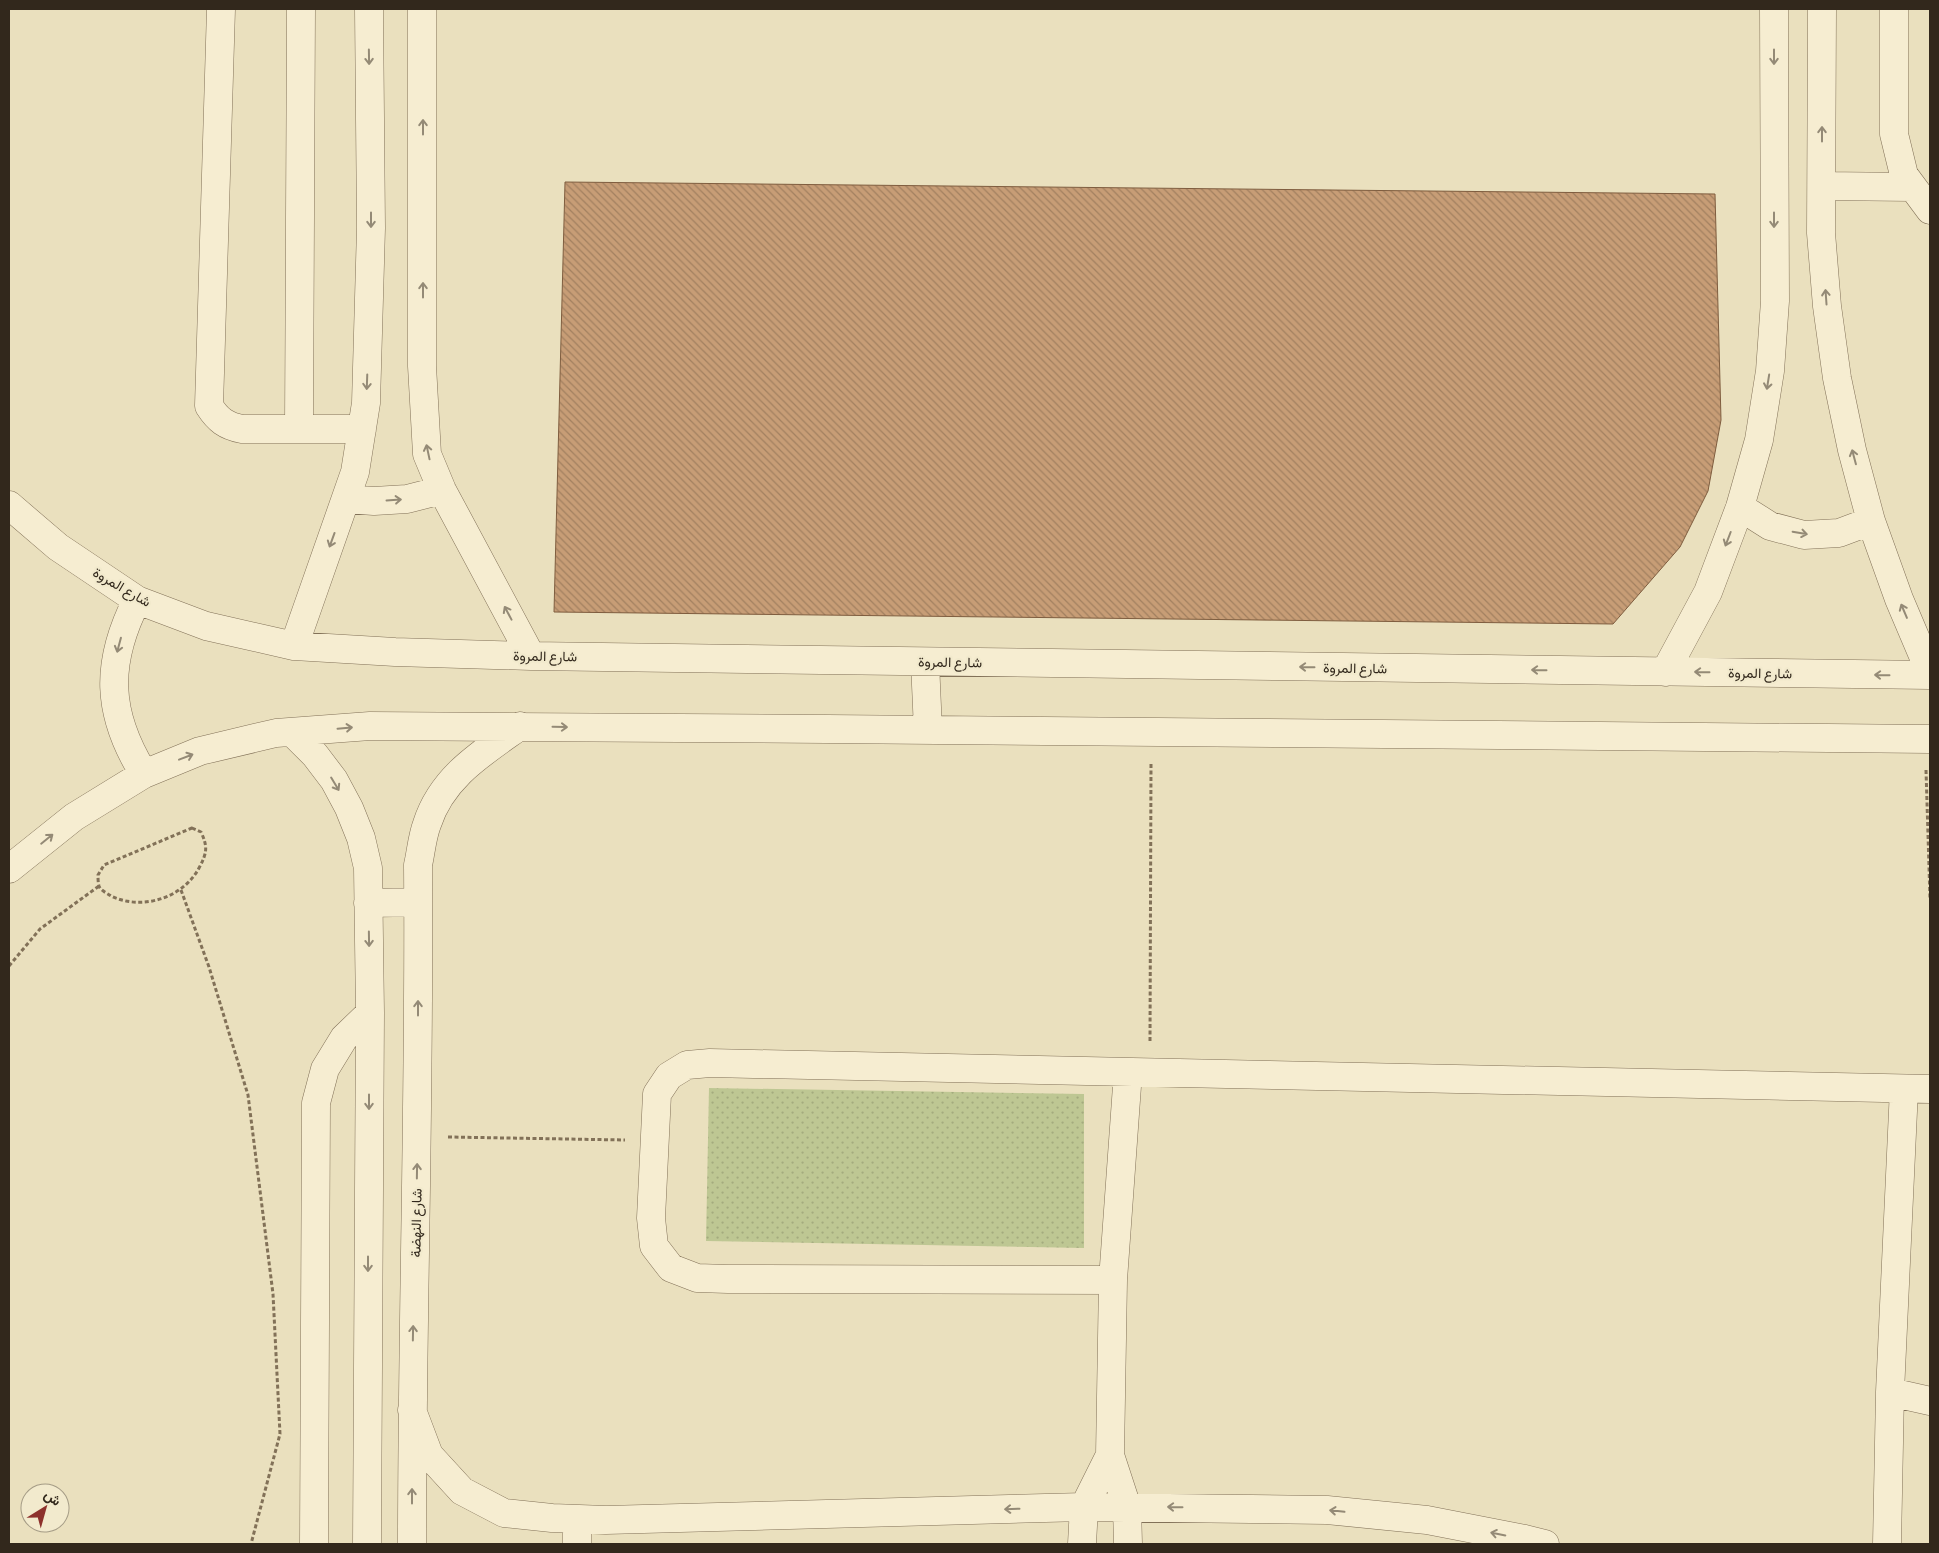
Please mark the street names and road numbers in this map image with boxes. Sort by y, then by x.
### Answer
street label: شارع المروة [89,564,154,613]
street label: شارع المروة [513,647,577,668]
street label: شارع المروة [918,653,982,674]
street label: شارع المروة [1323,659,1387,680]
street label: شارع المروة [1728,664,1792,685]
street label: شارع النهضة [407,1188,428,1258]

